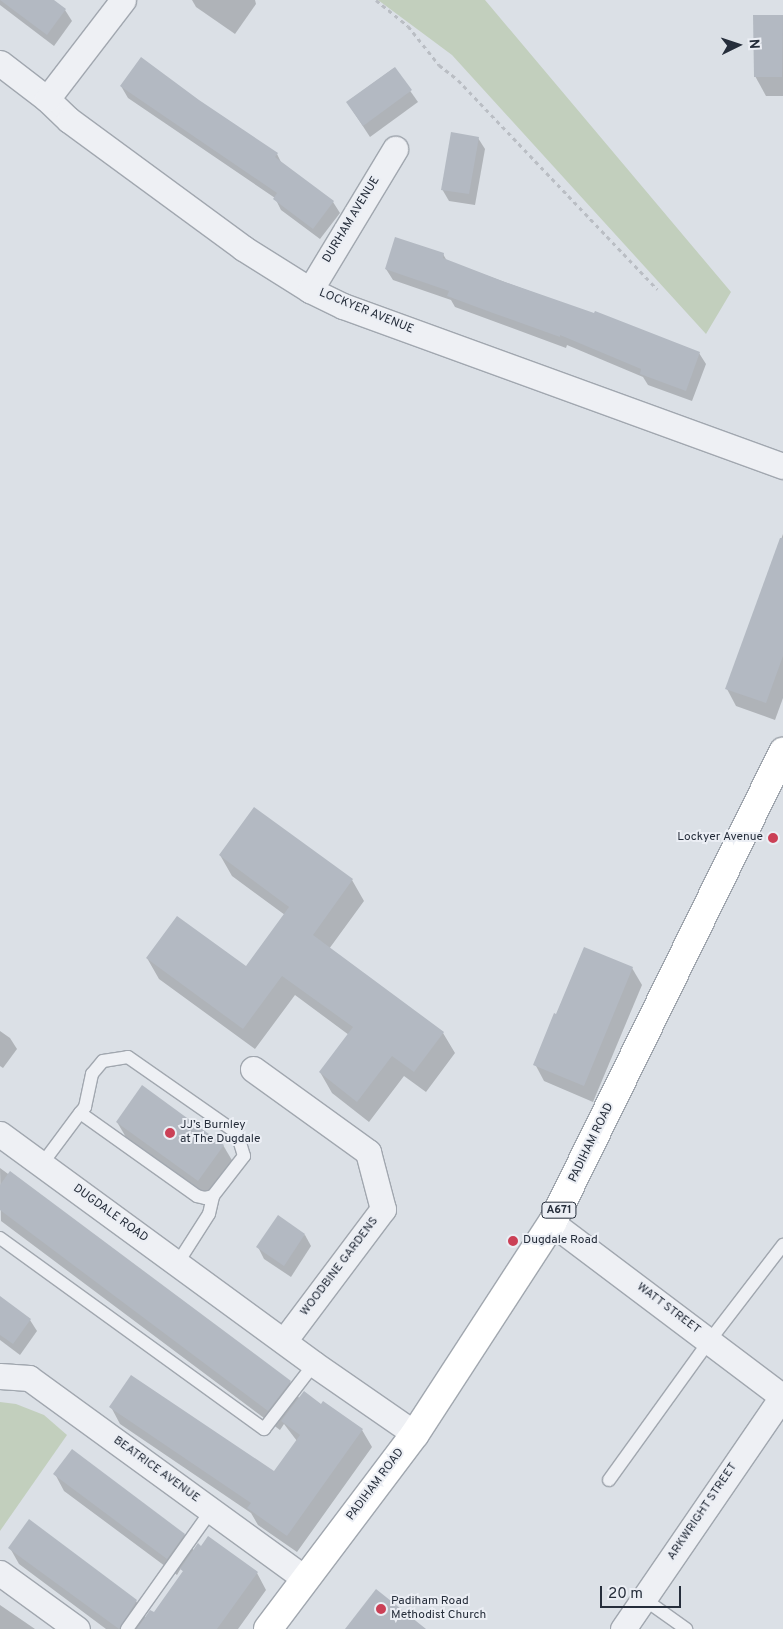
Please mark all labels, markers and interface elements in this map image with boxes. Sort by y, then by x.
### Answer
north arrow [713,20,763,70]
text: N [745,38,762,50]
street label: DURHAM AVENUE [320,174,384,266]
street label: LOCKYER AVENUE [316,286,416,338]
place label: Lockyer Avenue [677,831,763,845]
marker: Lockyer Avenue [767,832,779,844]
street label: PADIHAM ROAD [567,1101,617,1185]
place label: JJ’s Burnley at The Dugdale [180,1119,261,1147]
marker: JJ’s Burnley at The Dugdale [164,1127,176,1139]
street label: DUGDALE ROAD [70,1182,150,1246]
road number: A671 [540,1202,578,1218]
street label: WOODBINE GARDENS [298,1215,382,1319]
place label: Dugdale Road [523,1234,598,1248]
marker: Dugdale Road [507,1235,519,1247]
street label: WATT STREET [633,1280,703,1338]
street label: BEATRICE AVENUE [110,1434,202,1506]
street label: PADIHAM ROAD [344,1446,408,1524]
street label: ARKWRIGHT STREET [665,1460,741,1564]
scale bar [603,1576,684,1608]
text: 20 m [608,1585,643,1604]
place label: Padiham Road Methodist Church [391,1595,486,1623]
marker: Padiham Road Methodist Church [375,1603,387,1615]

